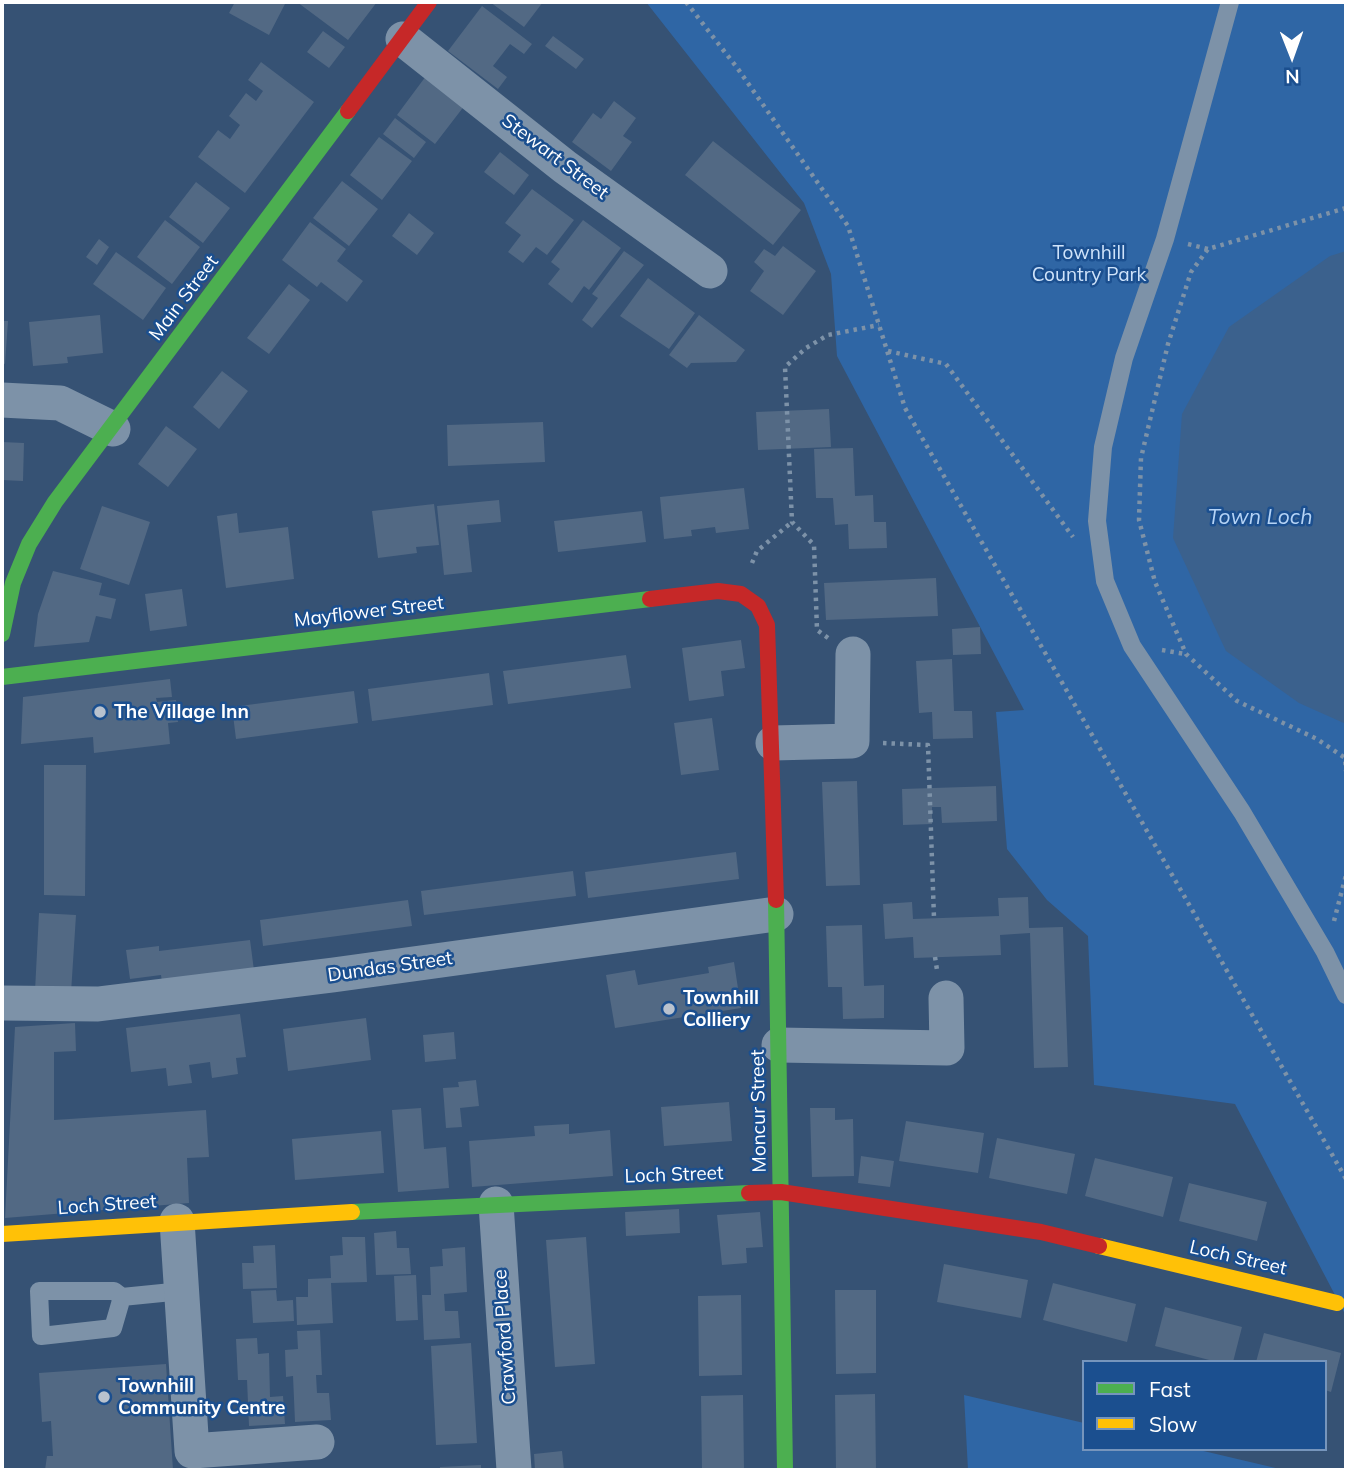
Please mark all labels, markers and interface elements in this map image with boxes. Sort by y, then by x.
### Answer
north arrow [1257,21,1327,91]
text: N [1285,65,1300,89]
street label: Stewart Street [497,109,613,205]
park label: Townhill Country Park [1032,242,1146,286]
street label: Main Street [145,251,223,345]
water label: Town Loch [1208,505,1312,531]
street label: Mayflower Street [293,592,445,632]
place label: The Village Inn [114,701,249,723]
marker: The Village Inn [92,704,108,720]
street label: Dundas Street [326,947,454,987]
place label: Townhill Colliery [683,987,759,1031]
marker: Townhill Colliery [661,1001,677,1017]
street label: Moncur Street [747,1049,771,1173]
street label: Loch Street [624,1162,724,1188]
street label: Loch Street [57,1190,157,1220]
street label: Loch Street [1187,1236,1289,1280]
street label: Crawford Place [489,1269,521,1405]
legend [1082,1360,1327,1451]
place label: Townhill Community Centre [118,1375,286,1419]
text: Fast [1149,1376,1191,1402]
marker: Townhill Community Centre [96,1389,112,1405]
text: Slow [1149,1411,1197,1437]

